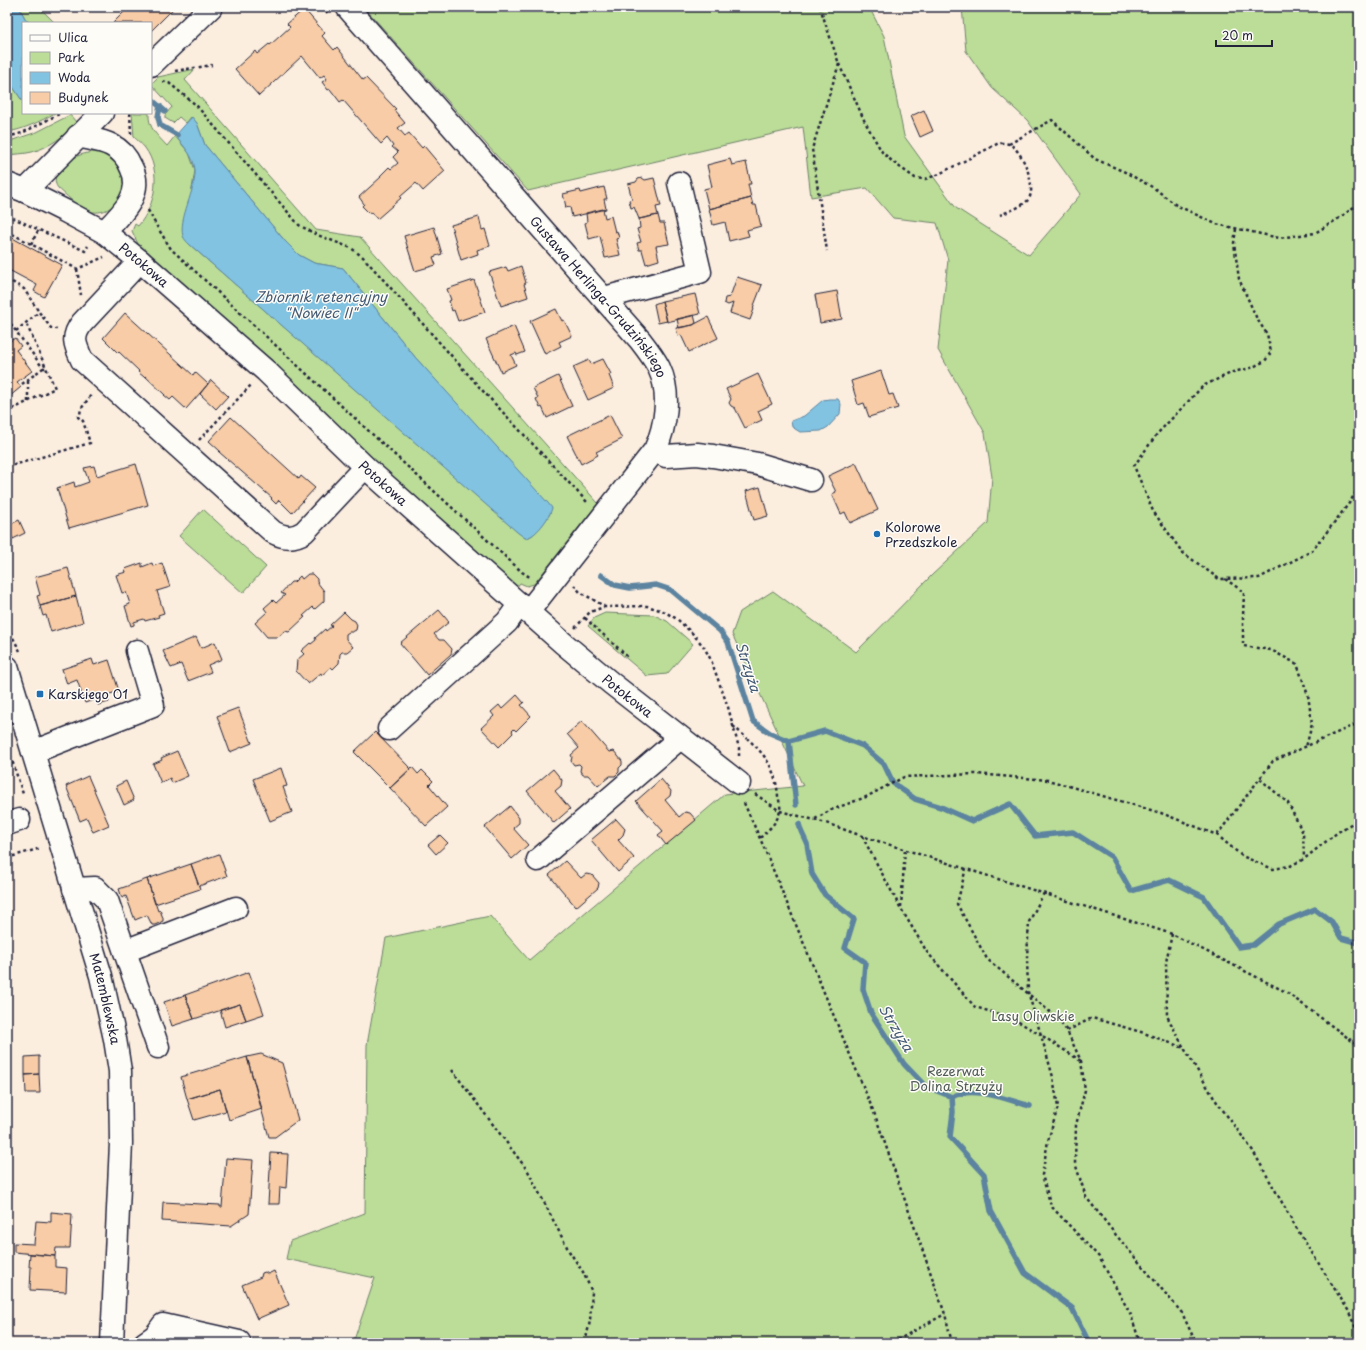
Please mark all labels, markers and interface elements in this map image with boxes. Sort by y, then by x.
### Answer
legend [22,22,152,114]
scale bar [1216,22,1272,48]
text: 20 m [1222,26,1253,44]
text: Ulica [58,28,88,46]
text: Park [58,48,85,66]
text: Woda [58,68,91,86]
text: Budynek [58,88,108,106]
street label: Gustawa Herlinga-Grudzińskiego [526,211,672,380]
street label: Potokowa [115,238,174,292]
water label: Zbiornik retencyjny "Nowiec II" [255,286,388,323]
street label: Potokowa [355,456,413,510]
place label: Kolorowe Przedszkole [885,517,957,551]
marker: Kolorowe Przedszkole [872,529,882,539]
water label: Strzyża [730,639,767,696]
street label: Potokowa [598,670,658,722]
place label: Karskiego 01 [48,684,128,703]
marker: Karskiego 01 [35,689,45,699]
street label: Matemblewska [85,950,126,1047]
water label: Strzyża [874,1000,920,1057]
park label: Lasy Oliwskie [991,1006,1075,1025]
park label: Rezerwat Dolina Strzyży [910,1061,1002,1095]

